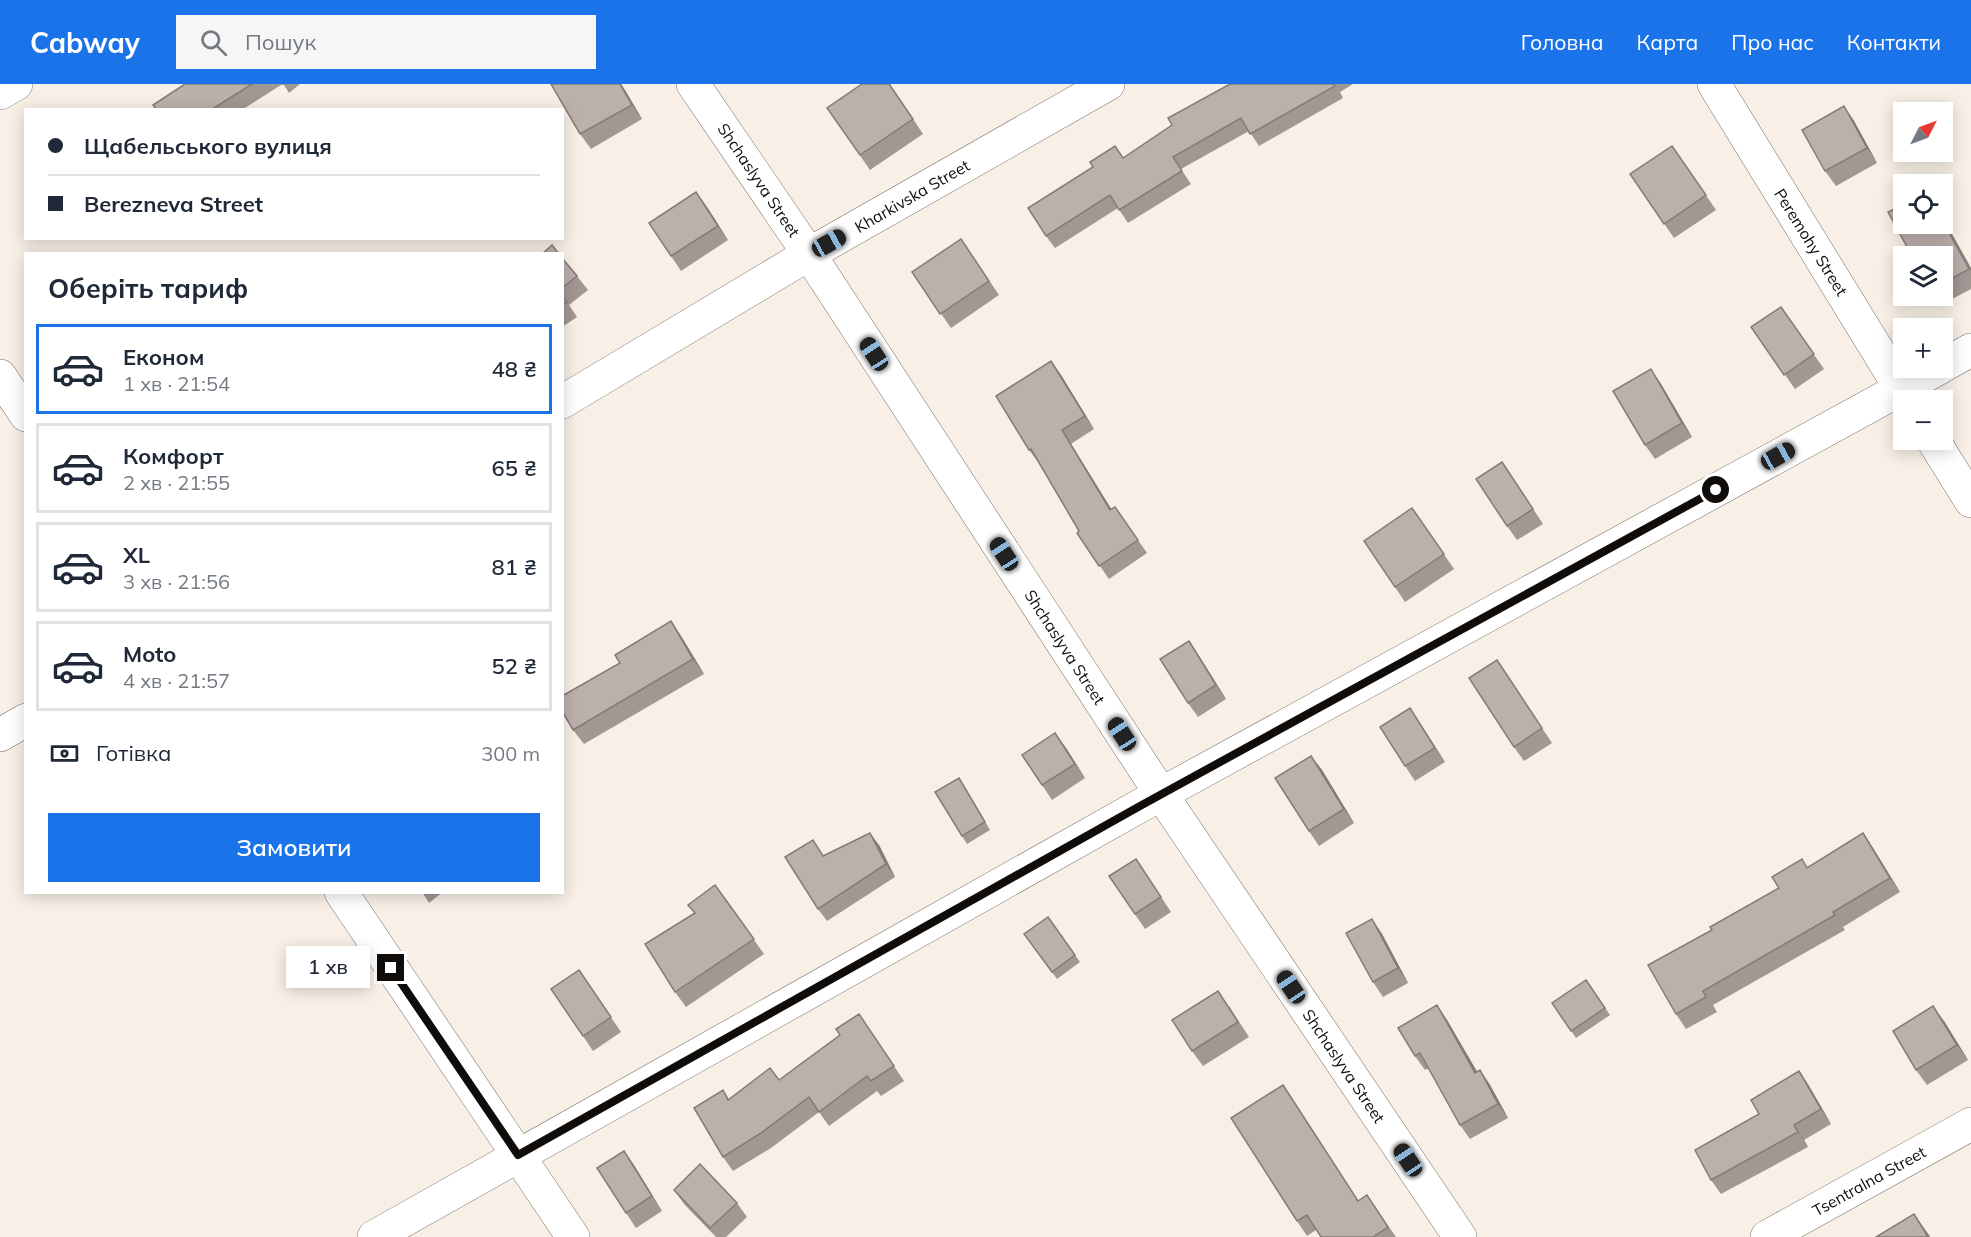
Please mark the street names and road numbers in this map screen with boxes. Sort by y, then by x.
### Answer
street label: Shchaslyva Street [714,119,805,241]
street label: Kharkivska Street [851,155,973,237]
street label: Peremohy Street [1770,185,1852,300]
street label: Shchaslyva Street [1020,586,1110,709]
street label: Shchaslyva Street [1299,1005,1390,1127]
street label: Tsentralna Street [1809,1141,1930,1220]

